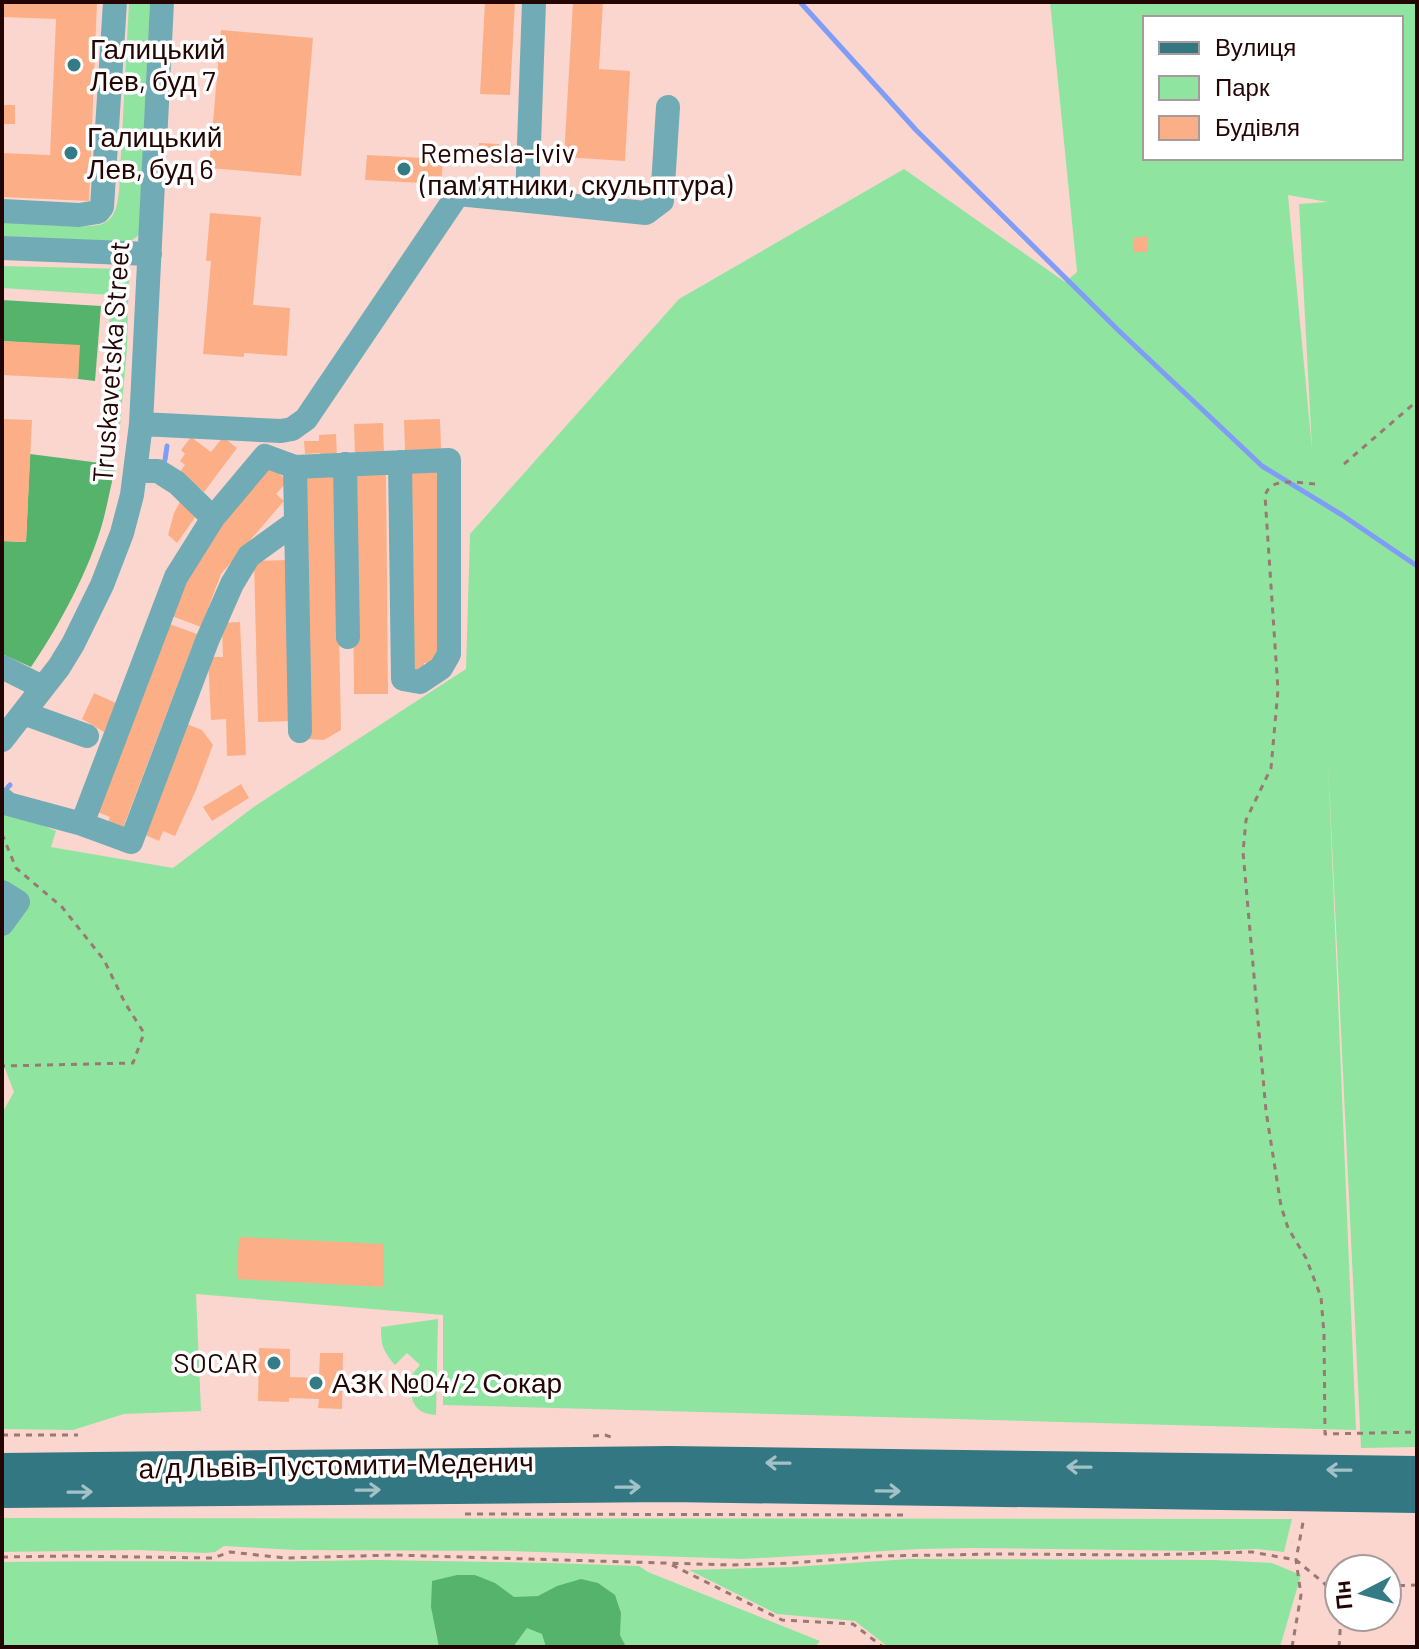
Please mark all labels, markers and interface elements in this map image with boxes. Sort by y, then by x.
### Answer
legend [1143,16,1403,160]
place label: Галицький Лев, буд 7 [90,31,225,97]
text: Вулиця [1215,32,1296,61]
marker: Галицький Лев, буд 7 [65,56,83,74]
text: Парк [1215,72,1270,101]
text: Будівля [1215,112,1300,141]
place label: Галицький Лев, буд 6 [87,119,222,185]
place label: Remesla-lviv (пам'ятники, скульптура) [419,135,733,201]
marker: Галицький Лев, буд 6 [62,144,80,162]
marker: Remesla-lviv (пам'ятники, скульптура) [395,160,413,178]
street label: Truskavetska Street [85,240,135,484]
place label: SOCAR [173,1345,258,1379]
marker: SOCAR [265,1354,283,1372]
place label: АЗК №04/2 Сокар [332,1365,562,1399]
marker: АЗК №04/2 Сокар [307,1374,325,1392]
street label: а/д Львів-Пустомити-Меденич [138,1444,534,1484]
one-way arrow [765,1455,792,1470]
one-way arrow [1066,1459,1093,1474]
one-way arrow [1326,1462,1353,1478]
one-way arrow [614,1480,641,1495]
one-way arrow [354,1482,381,1498]
one-way arrow [874,1483,901,1498]
one-way arrow [66,1485,93,1500]
north arrow [1323,1553,1403,1633]
text: Пн [1328,1579,1357,1611]

